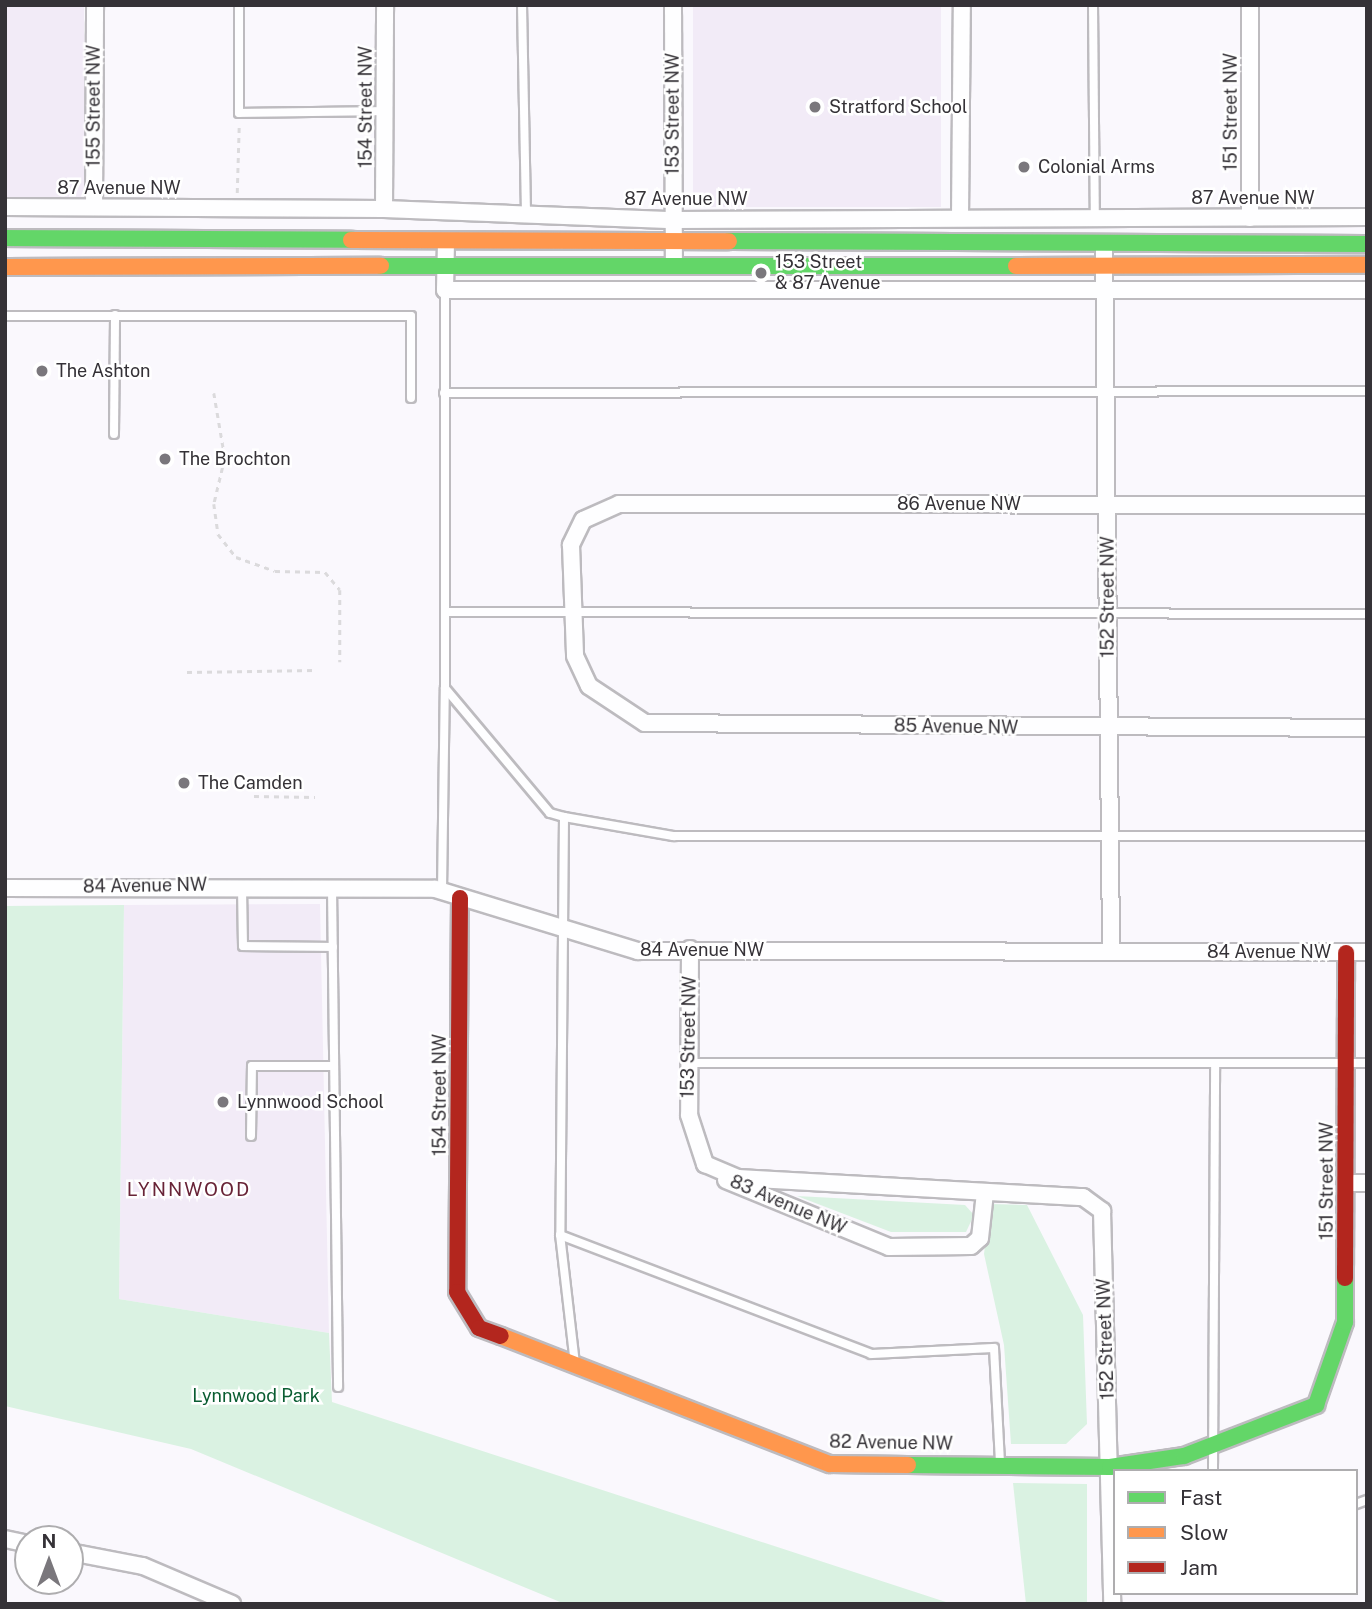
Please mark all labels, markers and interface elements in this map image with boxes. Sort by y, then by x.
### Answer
street label: 155 Street NW [83,45,105,167]
street label: 154 Street NW [355,46,377,168]
street label: 153 Street NW [662,53,684,175]
street label: 151 Street NW [1220,53,1242,171]
place label: Stratford School [829,96,967,118]
marker: Stratford School [807,99,823,115]
place label: Colonial Arms [1038,156,1155,178]
marker: Colonial Arms [1016,159,1032,175]
street label: 87 Avenue NW [57,177,181,199]
street label: 87 Avenue NW [1191,187,1315,209]
street label: 87 Avenue NW [624,188,748,210]
place label: 153 Street & 87 Avenue [775,252,880,294]
marker: 153 Street & 87 Avenue [753,265,769,281]
place label: The Ashton [56,360,151,382]
marker: The Ashton [34,363,50,379]
place label: The Brochton [179,448,291,470]
marker: The Brochton [157,451,173,467]
street label: 86 Avenue NW [897,493,1021,515]
street label: 152 Street NW [1097,536,1119,658]
street label: 85 Avenue NW [894,715,1018,739]
place label: The Camden [198,772,303,794]
marker: The Camden [176,775,192,791]
street label: 84 Avenue NW [83,874,207,898]
street label: 84 Avenue NW [640,939,764,961]
street label: 84 Avenue NW [1207,941,1331,963]
street label: 153 Street NW [677,976,701,1098]
street label: 154 Street NW [429,1034,451,1156]
place label: Lynnwood School [237,1091,384,1113]
marker: Lynnwood School [215,1094,231,1110]
street label: 151 Street NW [1316,1122,1338,1240]
street label: 83 Avenue NW [727,1171,849,1239]
district label: LYNNWOOD [128,1179,250,1201]
street label: 152 Street NW [1093,1278,1119,1400]
park label: Lynnwood Park [192,1385,320,1407]
street label: 82 Avenue NW [829,1431,953,1455]
legend [1113,1469,1358,1595]
text: Fast [1180,1485,1222,1510]
text: Slow [1180,1520,1228,1545]
north arrow [14,1525,84,1595]
text: N [42,1530,56,1552]
text: Jam [1180,1555,1218,1580]

